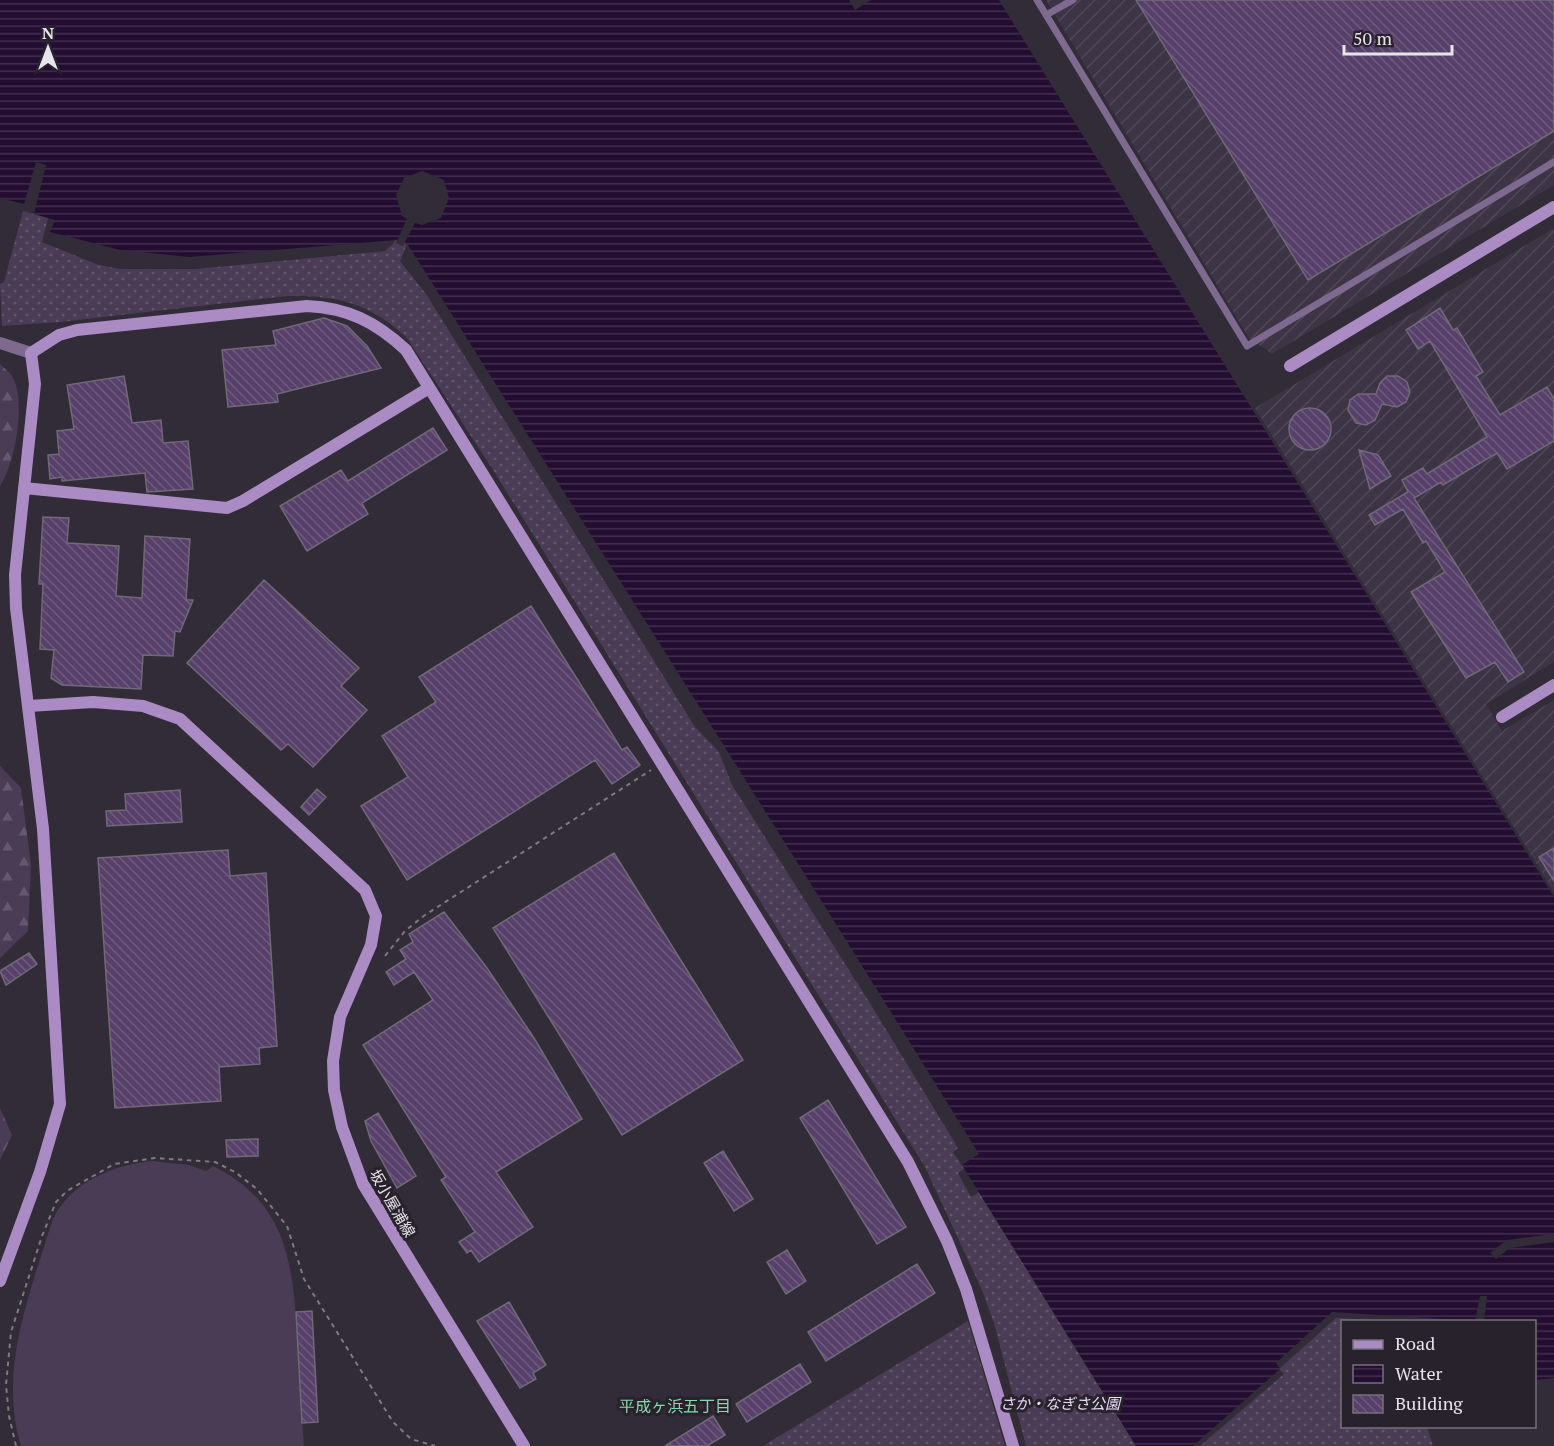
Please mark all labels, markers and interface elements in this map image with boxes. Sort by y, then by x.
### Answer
north arrow [18,18,78,78]
scale bar [1344,18,1452,56]
text: N [42,22,54,44]
text: 50 m [1353,26,1393,50]
street label: 坂小屋浦線 [366,1166,420,1240]
legend [1341,1320,1536,1428]
text: Road [1395,1331,1435,1355]
text: Water [1395,1361,1442,1385]
text: Building [1395,1391,1463,1415]
park label: さか・なぎさ公園 [1000,1393,1122,1413]
district label: 平成ヶ浜五丁目 [619,1395,731,1417]

